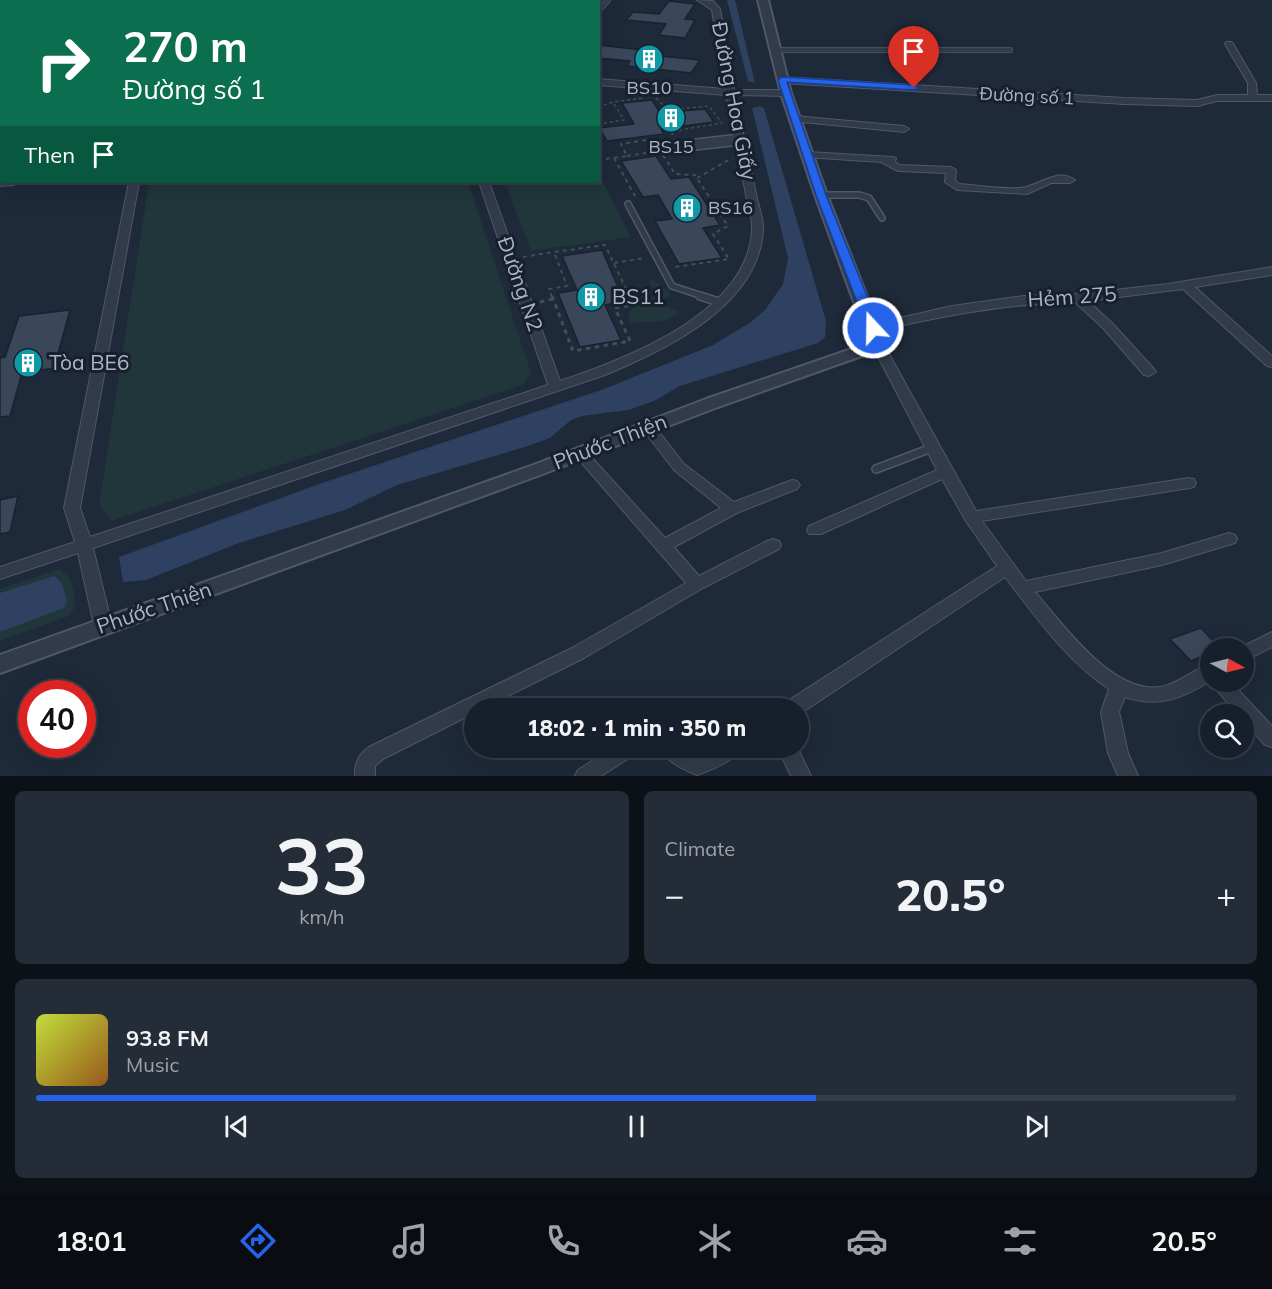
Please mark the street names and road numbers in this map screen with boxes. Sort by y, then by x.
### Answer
street label: Đường Hoa Giấy [707,20,763,182]
street label: Đường số 1 [979,82,1075,109]
street label: Đường N2 [493,233,549,334]
street label: Hẻm 275 [1027,280,1117,312]
street label: Phước Thiện [549,407,670,475]
street label: Phước Thiện [93,575,214,639]

